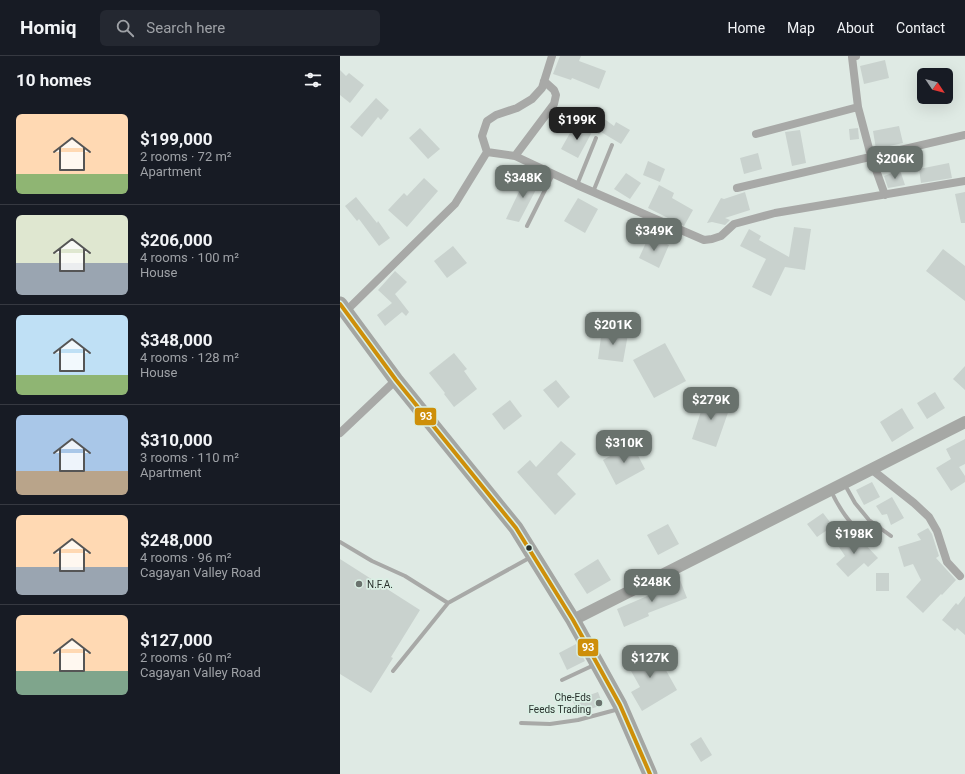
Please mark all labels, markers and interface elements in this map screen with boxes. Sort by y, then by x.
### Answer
search box [100,10,380,46]
text: Homiq [20,16,76,39]
icon: search [114,17,136,39]
text: Search here [146,19,225,37]
text: Home [727,20,765,36]
text: Map [787,20,815,36]
text: About [837,20,874,36]
text: Contact [896,20,945,36]
north arrow [917,68,953,104]
map controls [917,68,953,104]
icon: filters [302,69,324,91]
text: 10 homes [16,70,92,90]
pin: $199K [549,107,605,141]
text: $199K [558,112,596,127]
text: $199,000 [140,129,212,149]
icon: home [48,130,96,178]
pin: $206K [867,146,923,180]
text: 2 rooms · 72 m² [140,149,232,164]
text: $206K [876,151,914,166]
text: Apartment [140,164,202,179]
pin: $348K [495,165,551,199]
text: $348K [504,170,542,185]
pin: $349K [626,218,682,252]
text: $349K [635,223,673,238]
text: $206,000 [140,230,212,250]
icon: home [48,231,96,279]
text: 4 rooms · 100 m² [140,250,239,265]
text: House [140,265,177,280]
pin: $201K [585,312,641,346]
text: $201K [594,317,632,332]
text: $348,000 [140,330,212,350]
icon: home [48,331,96,379]
text: 4 rooms · 128 m² [140,350,239,365]
text: House [140,365,177,380]
pin: $279K [683,387,739,421]
text: $279K [692,392,730,407]
line badge: 93 [414,407,437,426]
text: 93 [420,410,432,423]
text: $310,000 [140,430,212,450]
pin: $310K [596,430,652,464]
icon: home [48,431,96,479]
text: $310K [605,435,643,450]
text: 3 rooms · 110 m² [140,450,239,465]
text: Apartment [140,465,202,480]
pin: $198K [826,521,882,555]
text: $198K [835,526,873,541]
text: $248,000 [140,530,212,550]
icon: home [48,531,96,579]
unlabelled marker [524,543,534,553]
text: 4 rooms · 96 m² [140,550,232,565]
text: Cagayan Valley Road [140,565,261,580]
pin: $248K [624,569,680,603]
text: $248K [633,574,671,589]
marker: N.F.A. [354,579,364,589]
place label: N.F.A. [367,579,393,590]
text: $127,000 [140,630,212,650]
icon: home [48,631,96,679]
line badge: 93 [577,638,599,657]
text: 93 [582,641,594,654]
pin: $127K [622,645,678,679]
text: 2 rooms · 60 m² [140,650,232,665]
text: $127K [631,650,669,665]
text: Cagayan Valley Road [140,665,261,680]
place label: Che-Eds Feeds Trading [528,692,591,715]
marker: Che-Eds Feeds Trading [594,698,604,708]

